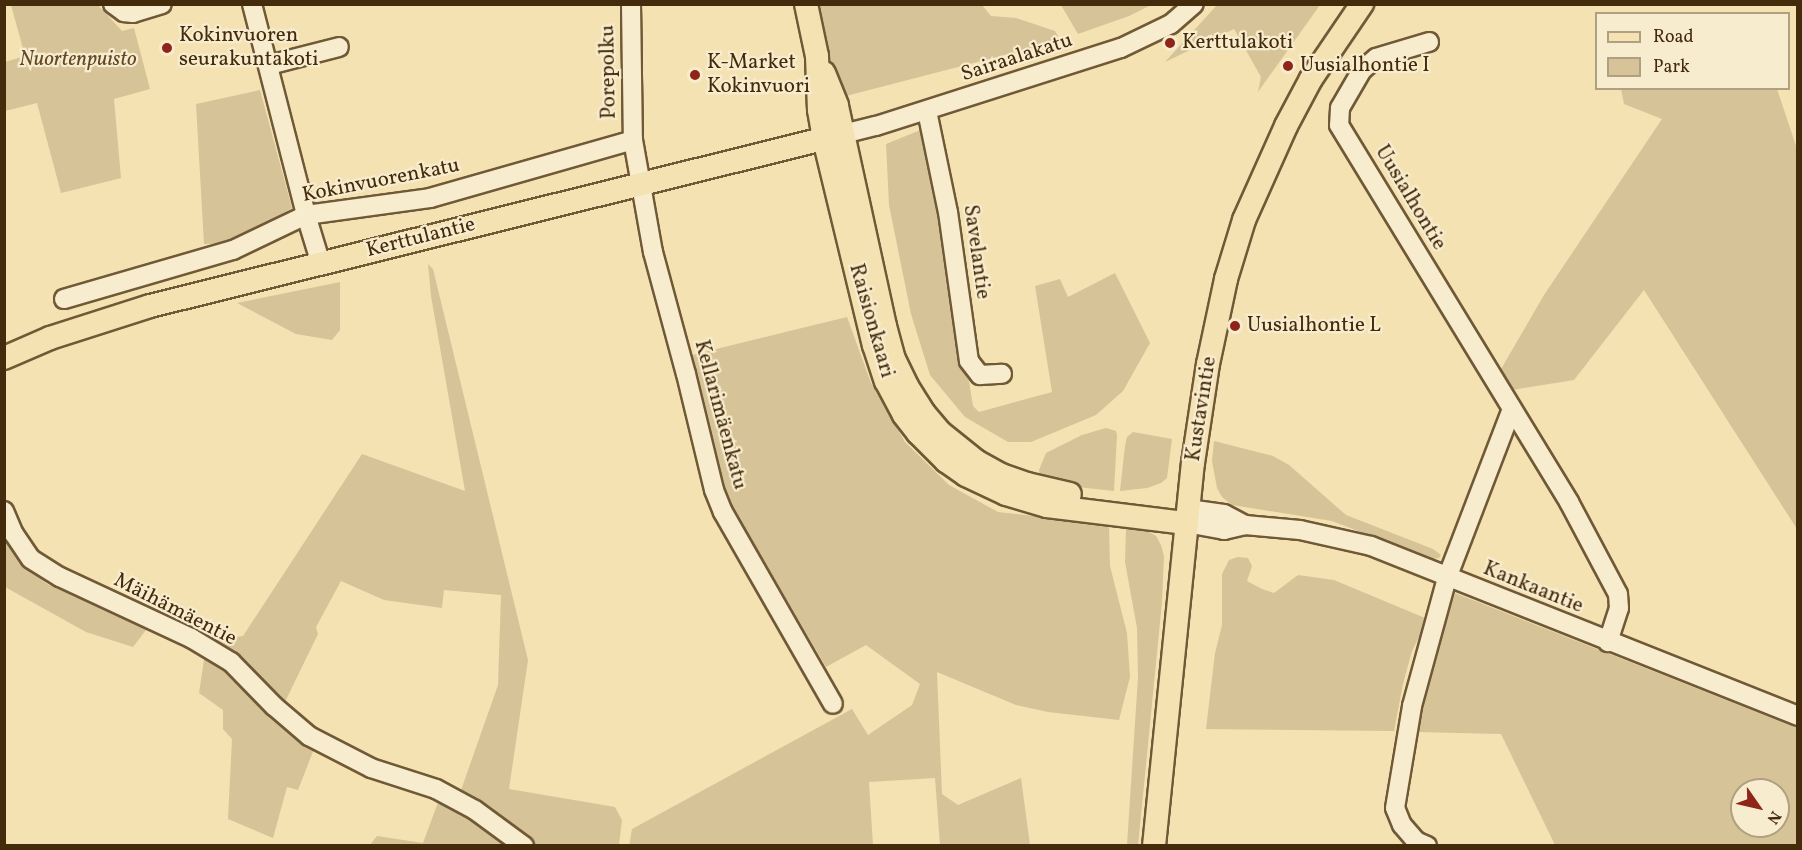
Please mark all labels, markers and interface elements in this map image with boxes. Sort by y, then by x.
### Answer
legend [1595,12,1790,90]
place label: Kokinvuoren seurakuntakoti [179,23,319,73]
street label: Porepolku [596,25,622,119]
text: Road [1653,25,1694,50]
street label: Sairaalakatu [958,28,1076,88]
place label: Kerttulakoti [1182,30,1293,56]
marker: Kerttulakoti [1163,36,1177,50]
marker: Kokinvuoren seurakuntakoti [160,41,174,55]
park label: Nuortenpuisto [19,47,137,73]
place label: K-Market Kokinvuori [707,50,810,100]
place label: Uusialhontie I [1300,53,1430,79]
text: Park [1653,55,1690,80]
marker: Uusialhontie I [1281,59,1295,73]
marker: K-Market Kokinvuori [688,68,702,82]
street label: Uusialhontie [1369,141,1451,255]
street label: Kokinvuorenkatu [300,153,462,209]
street label: Savelantie [957,203,995,301]
street label: Kerttulantie [364,212,478,264]
street label: Raisionkaari [843,261,899,381]
place label: Uusialhontie L [1247,313,1381,339]
marker: Uusialhontie L [1228,319,1242,333]
street label: Kellarimäenkatu [688,337,752,493]
street label: Kustavintie [1181,355,1223,463]
street label: Kankaantie [1479,557,1587,619]
street label: Mäihämäentie [109,568,241,652]
north arrow [1730,778,1790,838]
text: N [1761,806,1786,828]

